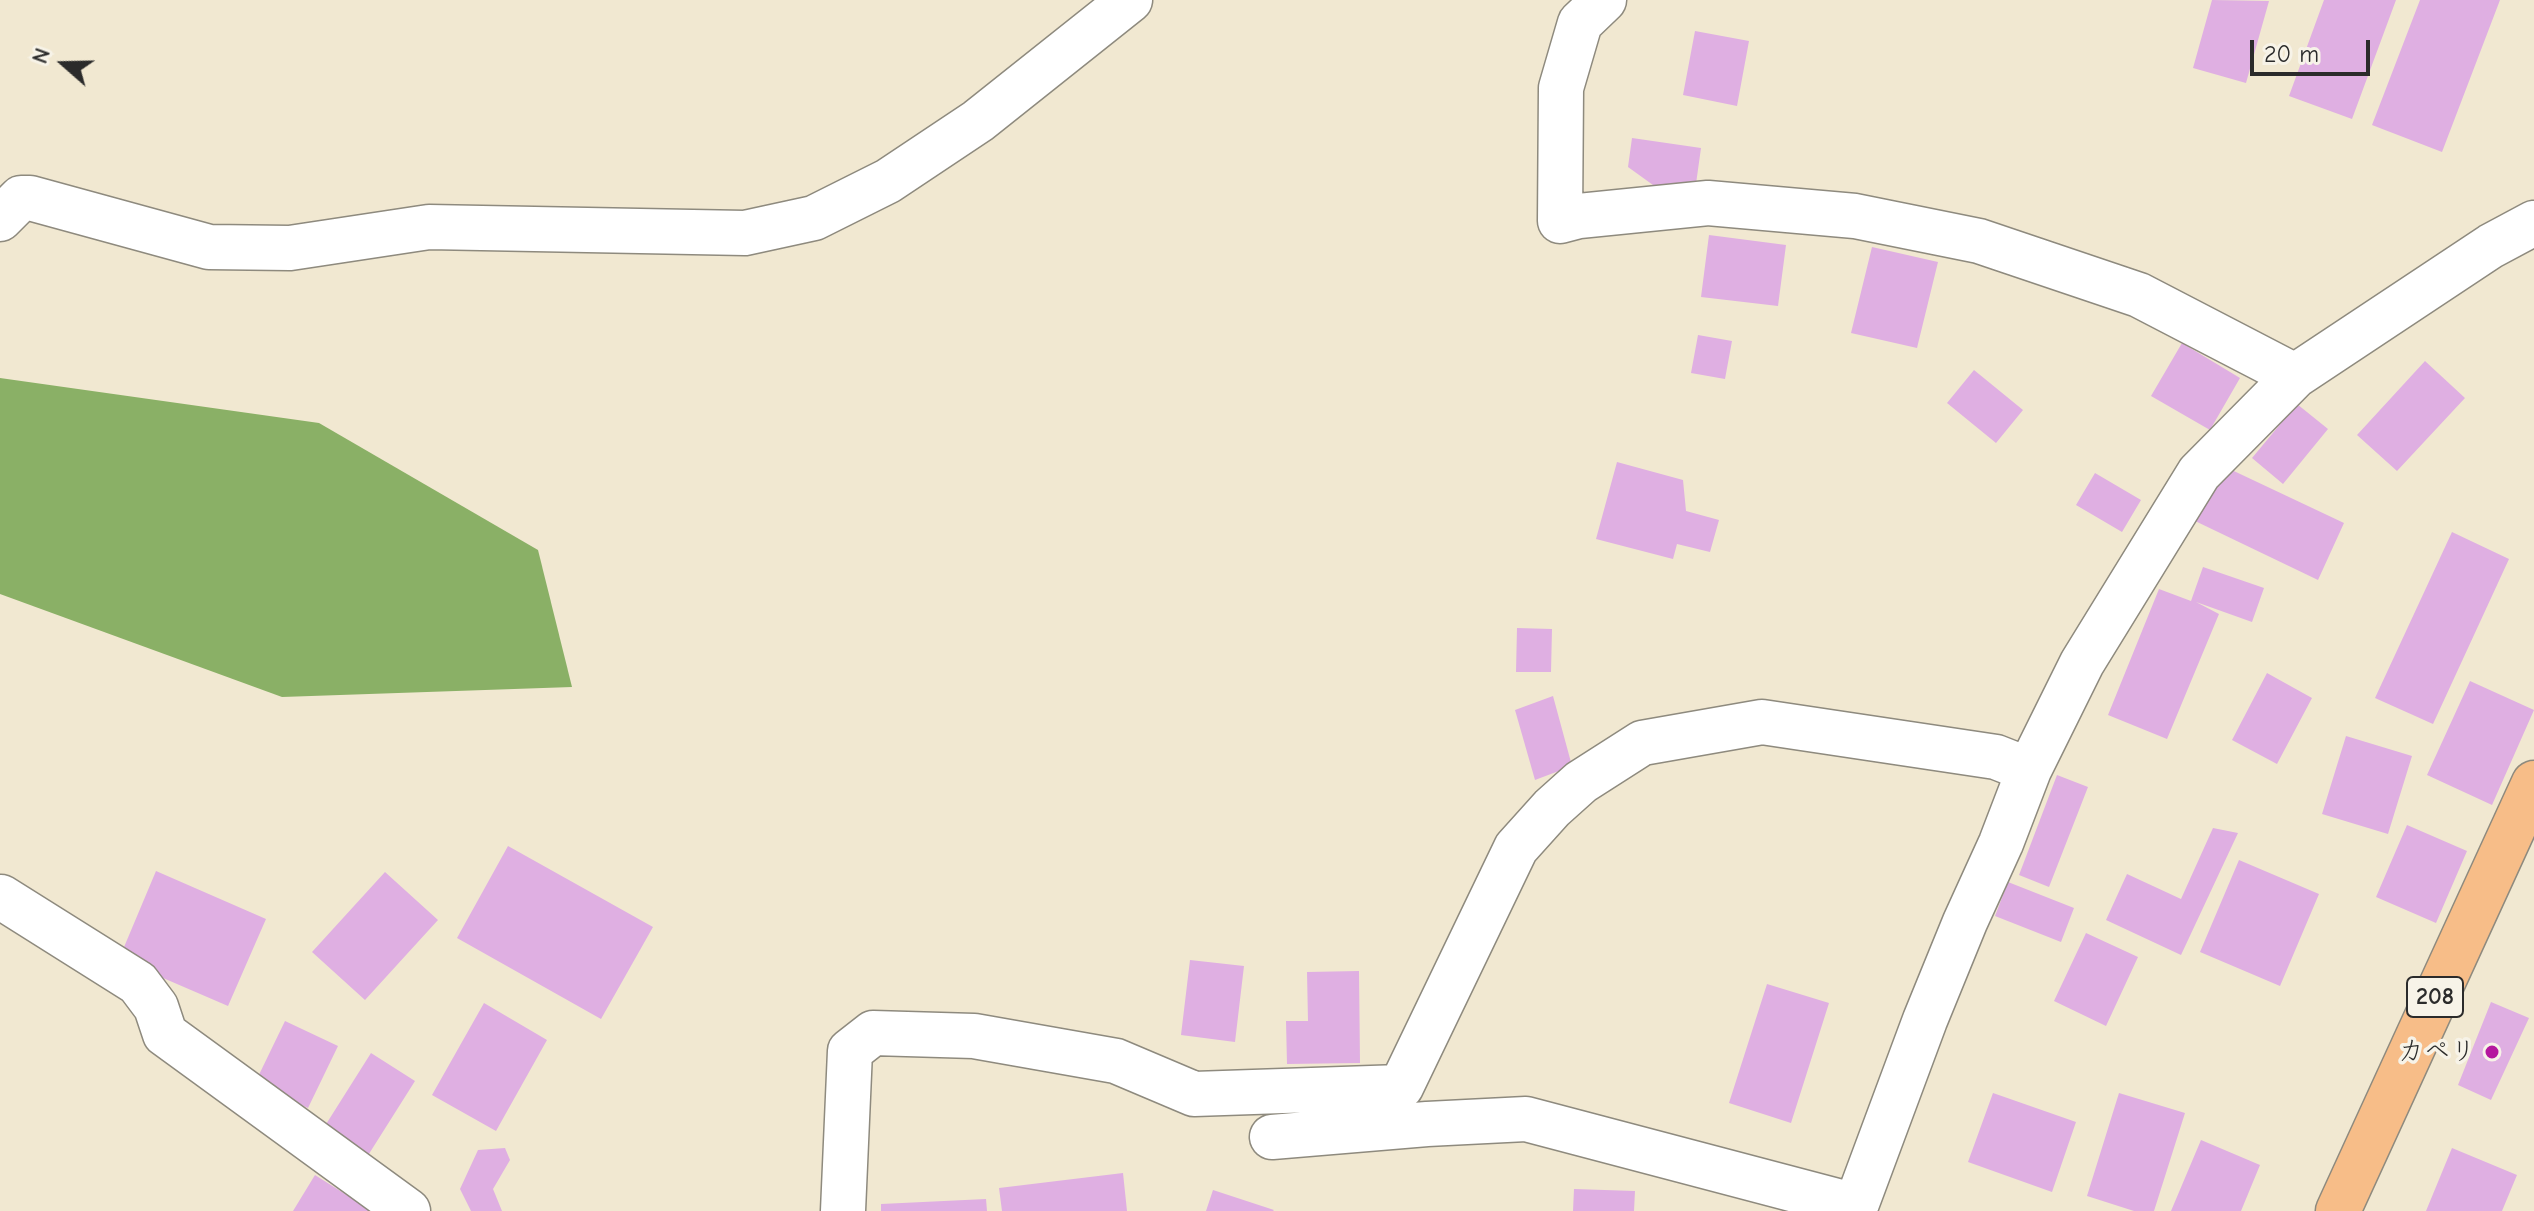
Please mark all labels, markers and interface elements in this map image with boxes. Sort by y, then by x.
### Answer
north arrow [24,24,104,104]
scale bar [2254,24,2374,74]
text: 20 m [2264,40,2319,68]
text: N [27,45,56,67]
road number: 208 [2407,977,2463,1017]
place label: カペリ [2398,1036,2476,1068]
marker: カペリ [2483,1043,2501,1061]

